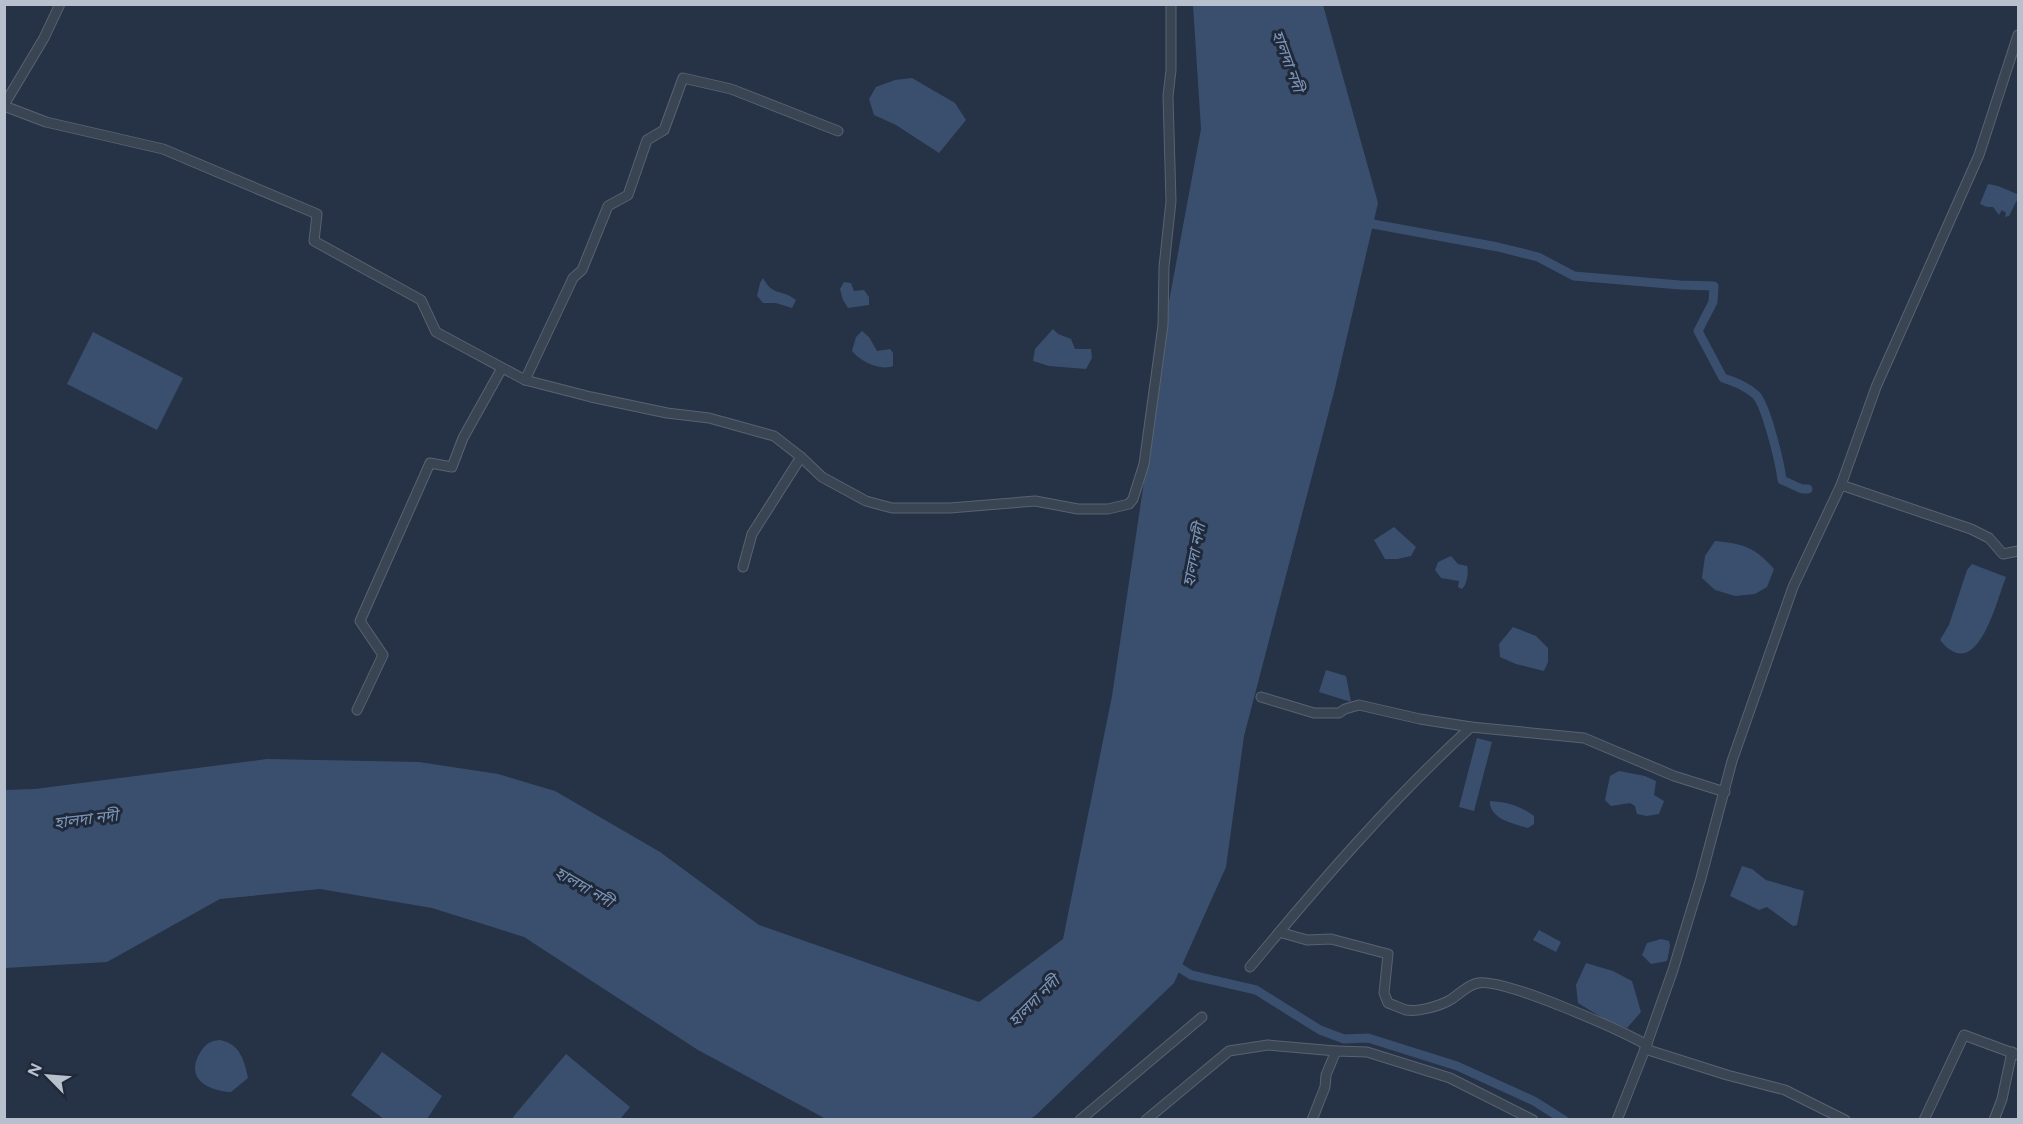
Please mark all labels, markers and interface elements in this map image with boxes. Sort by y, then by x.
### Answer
water label: হালদা নদী [1268,28,1309,97]
water label: হালদা নদী [1179,519,1210,588]
water label: হালদা নদী [53,805,122,832]
water label: হালদা নদী [551,863,619,913]
water label: হালদা নদী [1005,970,1065,1030]
north arrow [18,1046,78,1106]
text: N [24,1060,46,1079]

